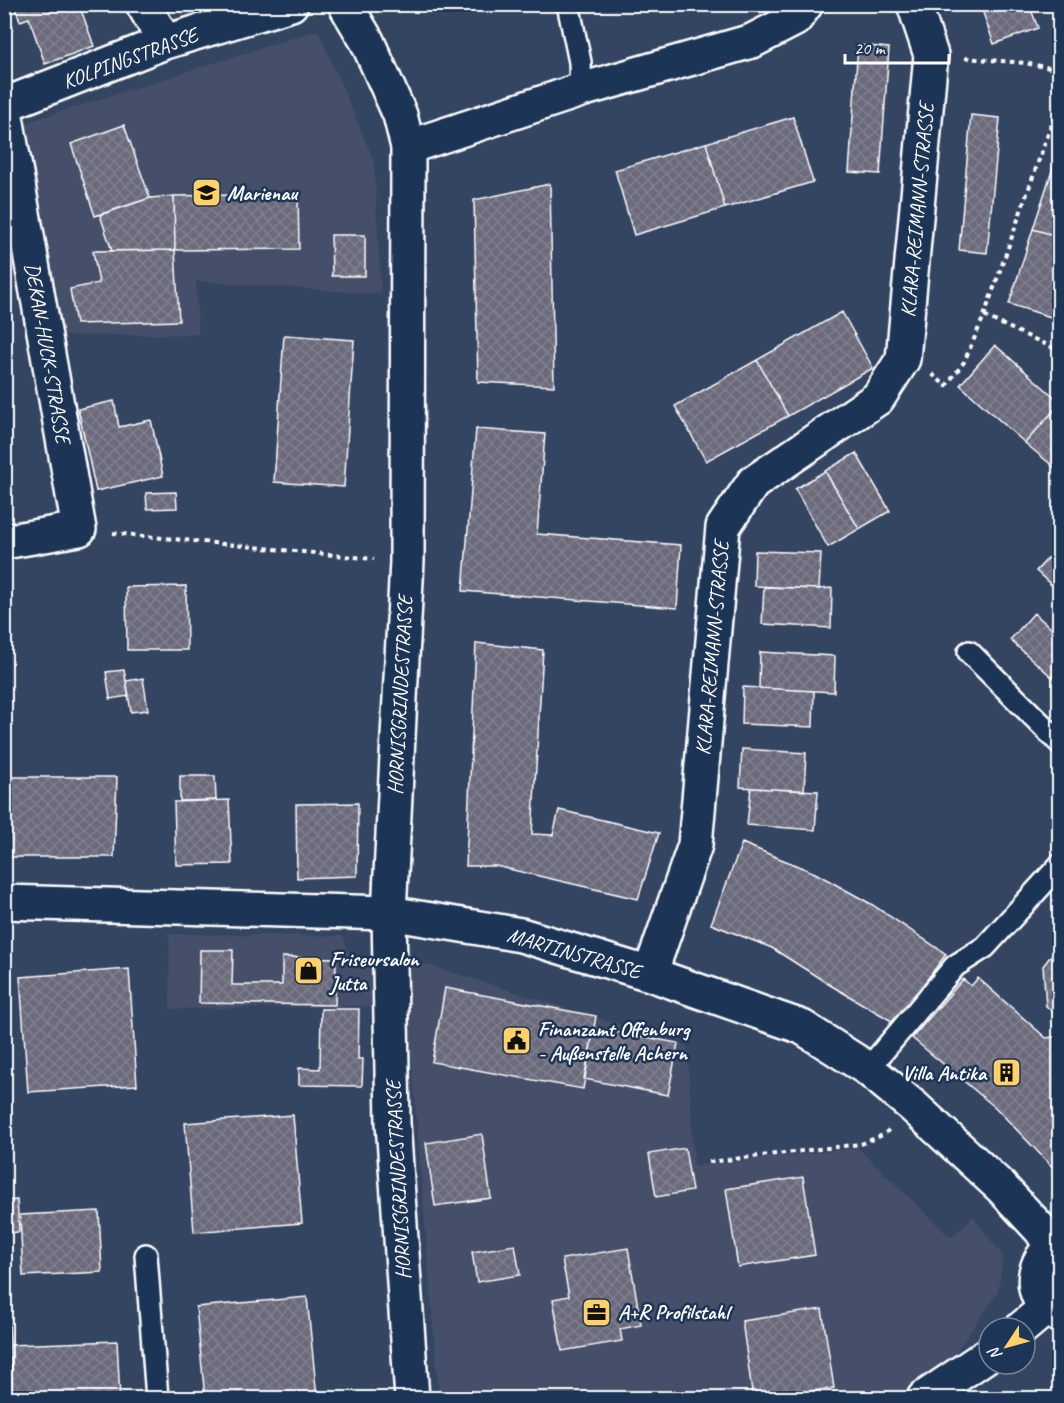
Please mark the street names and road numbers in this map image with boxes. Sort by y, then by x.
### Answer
street label: KOLPINGSTRASSE [59,21,204,94]
street label: KLARA-REIMANN-STRASSE [895,99,940,318]
street label: DEKAN-HUCK-STRASSE [19,261,77,448]
street label: KLARA-REIMANN-STRASSE [690,537,735,756]
street label: HORNISGRINDESTRASSE [382,592,418,795]
street label: MARTINSTRASSE [504,922,646,985]
street label: HORNISGRINDESTRASSE [380,1077,416,1280]

